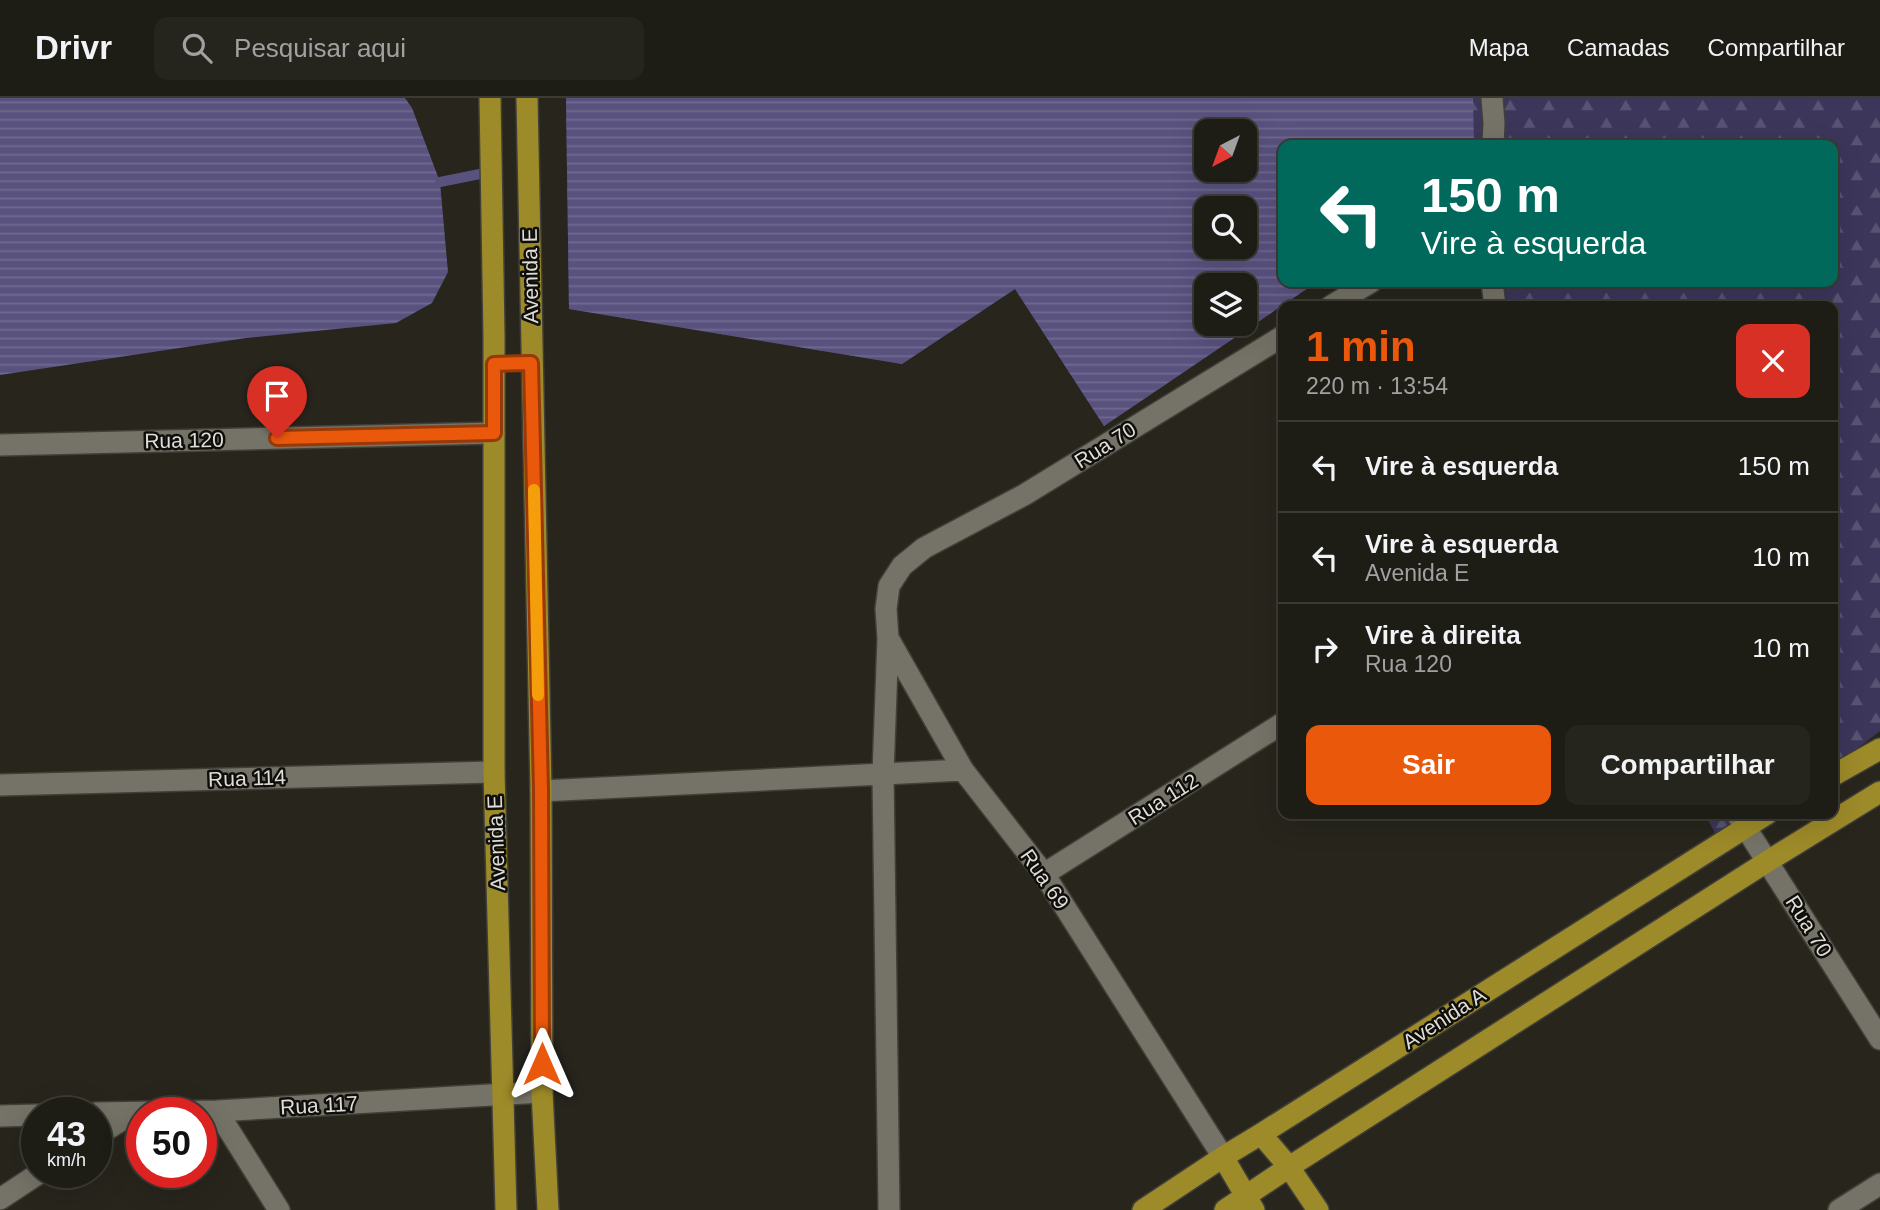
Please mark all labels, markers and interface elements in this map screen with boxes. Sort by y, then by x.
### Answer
search box [154,17,644,80]
text: Drivr [35,29,112,66]
icon: search [178,29,216,67]
text: Pesquisar aqui [234,33,406,63]
text: Mapa [1469,34,1529,61]
text: Camadas [1567,34,1670,61]
text: Compartilhar [1708,34,1845,61]
north arrow [1194,119,1256,182]
map controls [1194,119,1257,336]
icon: left [1306,168,1397,259]
text: 150 m [1421,168,1560,222]
button: search [1194,196,1257,259]
text: Vire à esquerda [1421,225,1646,261]
street label: Avenida E [518,228,542,324]
button: layers [1194,273,1257,336]
text: 1 min [1306,323,1416,370]
button: close [1736,324,1810,398]
pin [247,366,307,438]
text: 220 m · 13:54 [1306,373,1448,399]
icon: arrive [258,377,296,415]
street label: Rua 70 [1070,417,1140,473]
street label: Rua 120 [144,428,224,452]
icon: left [1306,448,1344,486]
text: Vire à esquerda [1365,451,1558,481]
text: 150 m [1738,451,1810,481]
text: Vire à esquerda [1365,529,1558,559]
icon: left [1306,539,1344,577]
text: 10 m [1752,542,1810,572]
text: Avenida E [1365,560,1469,586]
text: Vire à direita [1365,620,1521,650]
icon: right [1306,630,1344,668]
text: 10 m [1752,633,1810,663]
text: Rua 120 [1365,651,1452,677]
button: Sair [1306,725,1551,805]
button: Compartilhar [1565,725,1810,805]
street label: Rua 114 [208,765,287,791]
street label: Rua 112 [1124,769,1202,829]
street label: Avenida E [483,795,509,891]
street label: Rua 69 [1016,845,1074,913]
street label: Rua 70 [1781,891,1837,961]
street label: Avenida A [1398,983,1490,1053]
position arrow [505,1027,579,1101]
street label: Rua 117 [280,1091,358,1119]
speed limit sign: 50 [126,1097,217,1188]
text: 43 [47,1114,86,1153]
text: km/h [47,1150,86,1170]

